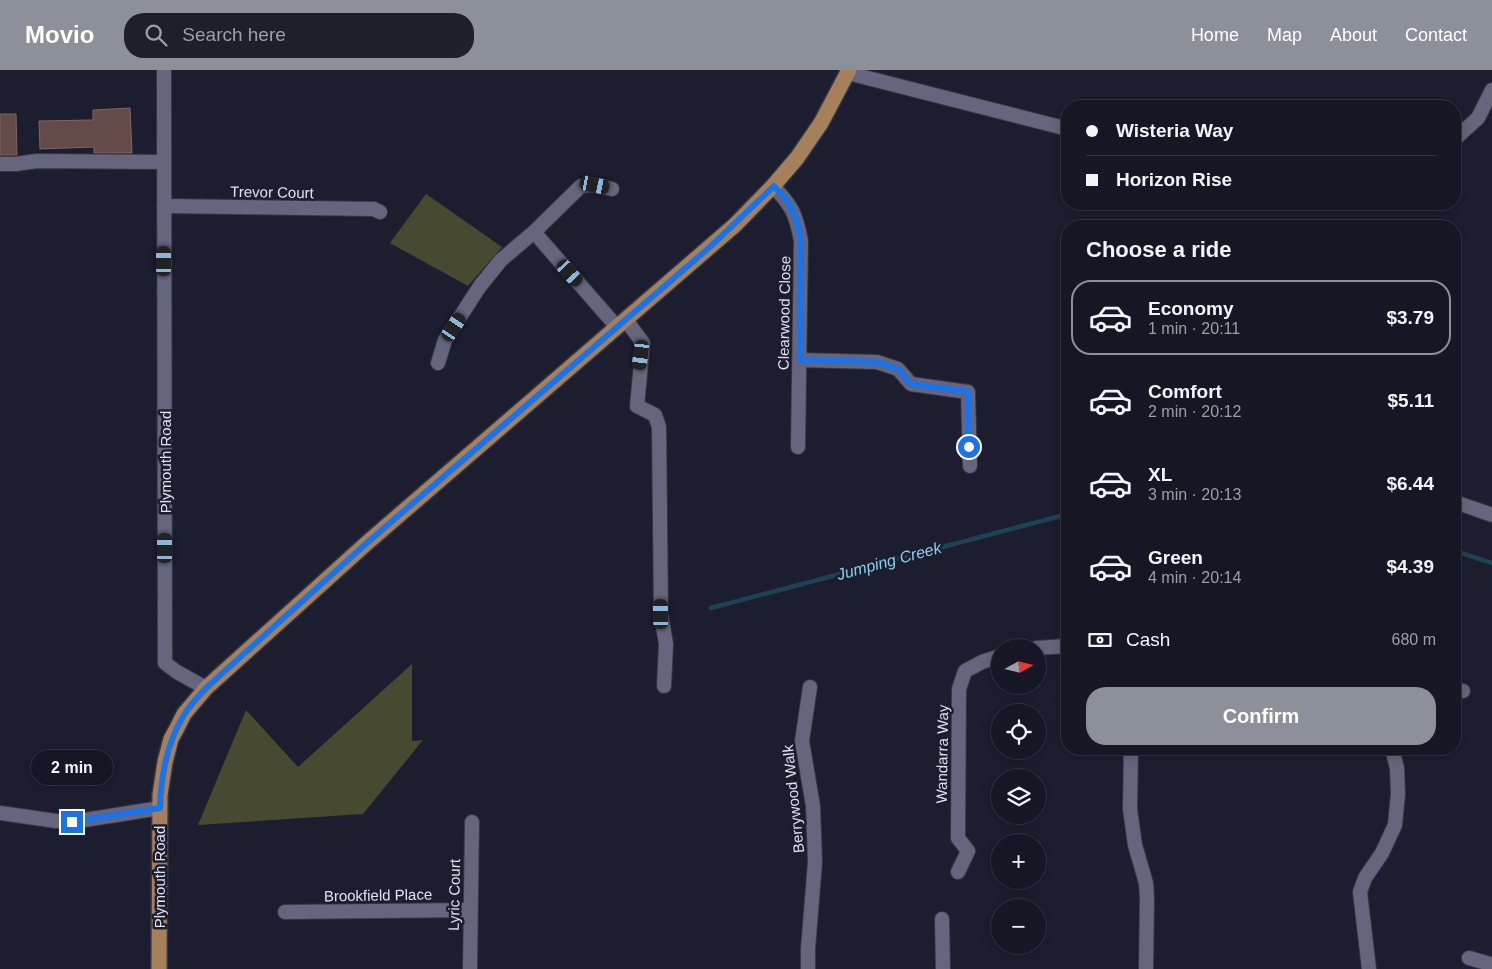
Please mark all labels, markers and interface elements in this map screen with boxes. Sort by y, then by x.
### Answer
search box [124,13,474,58]
text: Movio [25,21,94,48]
icon: search [142,21,170,49]
text: Search here [182,24,286,45]
text: Home [1191,25,1239,45]
text: Map [1267,25,1302,45]
text: About [1330,25,1377,45]
text: Contact [1405,25,1467,45]
text: Wisteria Way [1116,120,1233,141]
text: Horizon Rise [1116,169,1232,190]
car [578,175,611,195]
street label: Trevor Court [230,183,315,201]
text: Choose a ride [1086,237,1231,262]
car [156,246,171,276]
street label: Clearwood Close [775,256,793,370]
car [554,257,585,289]
icon: car [1088,295,1133,340]
text: Economy [1148,298,1234,319]
text: $3.79 [1386,307,1434,328]
car [439,310,468,344]
text: 1 min · 20:11 [1148,320,1240,337]
car [631,339,650,371]
icon: car [1088,378,1133,423]
text: Comfort [1148,381,1222,402]
text: $5.11 [1388,390,1434,411]
text: 2 min · 20:12 [1148,403,1241,420]
street label: Plymouth Road [157,411,174,513]
route start [958,436,980,458]
icon: car [1088,461,1133,506]
text: XL [1148,464,1172,485]
text: $6.44 [1386,473,1434,494]
text: 3 min · 20:13 [1148,486,1241,503]
car [157,533,172,563]
water label: Jumping Creek [834,539,944,583]
icon: car [1088,544,1133,589]
text: Green [1148,547,1203,568]
text: $4.39 [1386,556,1434,577]
text: 4 min · 20:14 [1148,569,1241,586]
car [653,599,668,629]
icon: cash [1086,626,1114,654]
text: Cash [1126,629,1170,650]
text: 680 m [1392,631,1436,648]
north arrow [991,639,1046,694]
map controls [991,639,1046,954]
button: Confirm [1086,687,1436,745]
street label: Wandarra Way [933,704,951,804]
button: locate [991,704,1046,759]
street label: Berrywood Walk [779,744,807,854]
callout: 2 min [31,750,113,784]
text: 2 min [51,759,93,776]
button: layers [991,769,1046,824]
route end [61,811,83,833]
street label: Plymouth Road [151,826,168,928]
button: + [991,834,1046,889]
street label: Lyric Court [445,858,463,931]
street label: Brookfield Place [324,886,432,904]
button: − [991,899,1046,954]

